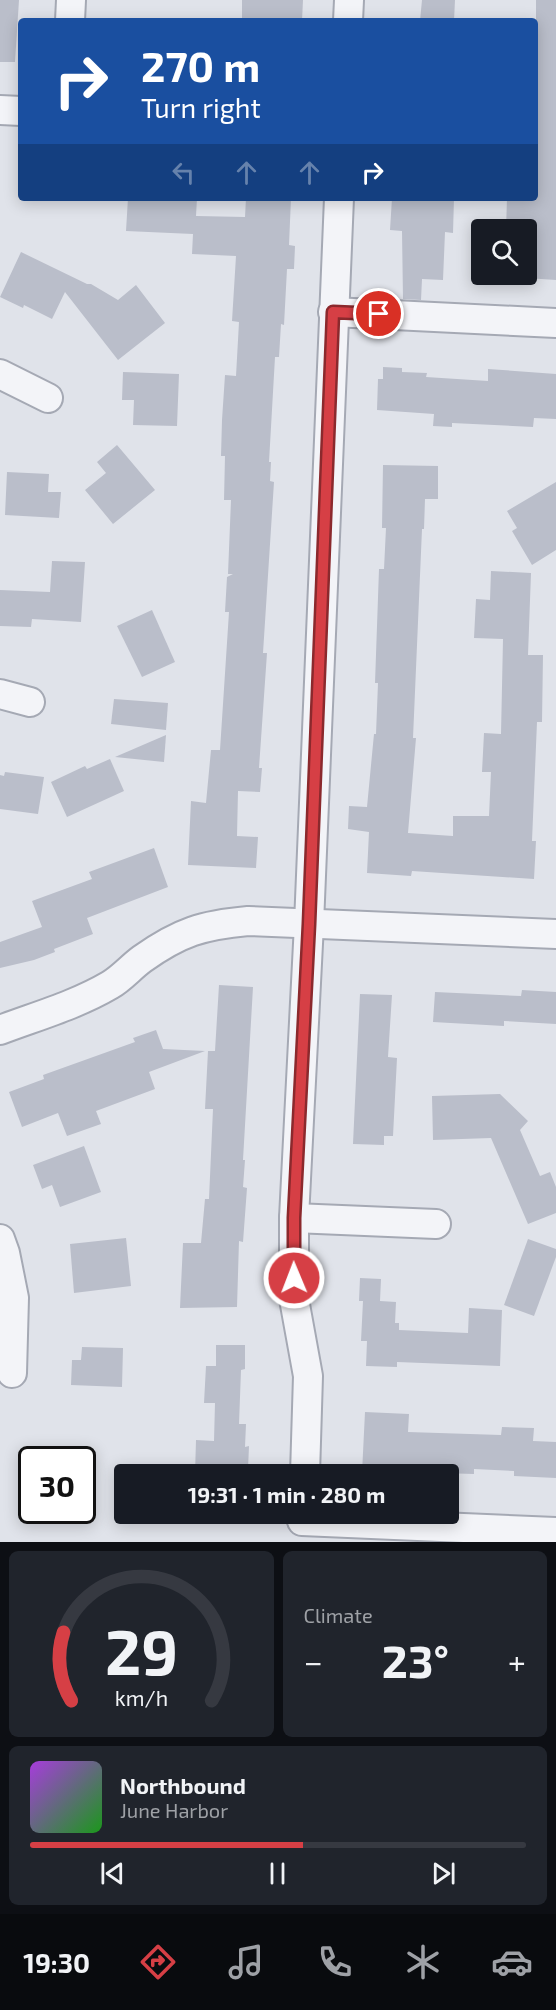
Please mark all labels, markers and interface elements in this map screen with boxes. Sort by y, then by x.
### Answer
text: 270 m [141,40,260,90]
icon: right [42,42,120,120]
text: Turn right [141,91,261,123]
icon: left [167,156,200,189]
icon: ahead [230,156,263,189]
icon: ahead [293,156,326,189]
icon: right [356,156,389,189]
map controls [471,219,537,285]
button: search [471,219,537,285]
pin [353,288,404,339]
icon: arrive [362,297,395,330]
position arrow [262,1246,326,1310]
speed limit sign: 30 [18,1446,96,1524]
text: 19:31 · 1 min · 280 m [188,1481,385,1507]
text: Climate [304,1603,373,1627]
text: 29 [105,1613,178,1688]
text: 23° [382,1633,449,1687]
text: − [304,1641,323,1681]
text: + [508,1641,526,1681]
text: km/h [115,1685,168,1710]
text: Northbound [120,1772,246,1798]
text: June Harbor [120,1798,228,1822]
icon: previous [96,1857,129,1890]
icon: pause [261,1857,294,1890]
icon: next [427,1857,460,1890]
icon: directions [137,1941,179,1983]
icon: music [225,1941,267,1983]
icon: phone [314,1941,356,1983]
icon: climate [402,1941,444,1983]
icon: car [491,1941,533,1983]
text: 19:30 [23,1946,90,1978]

